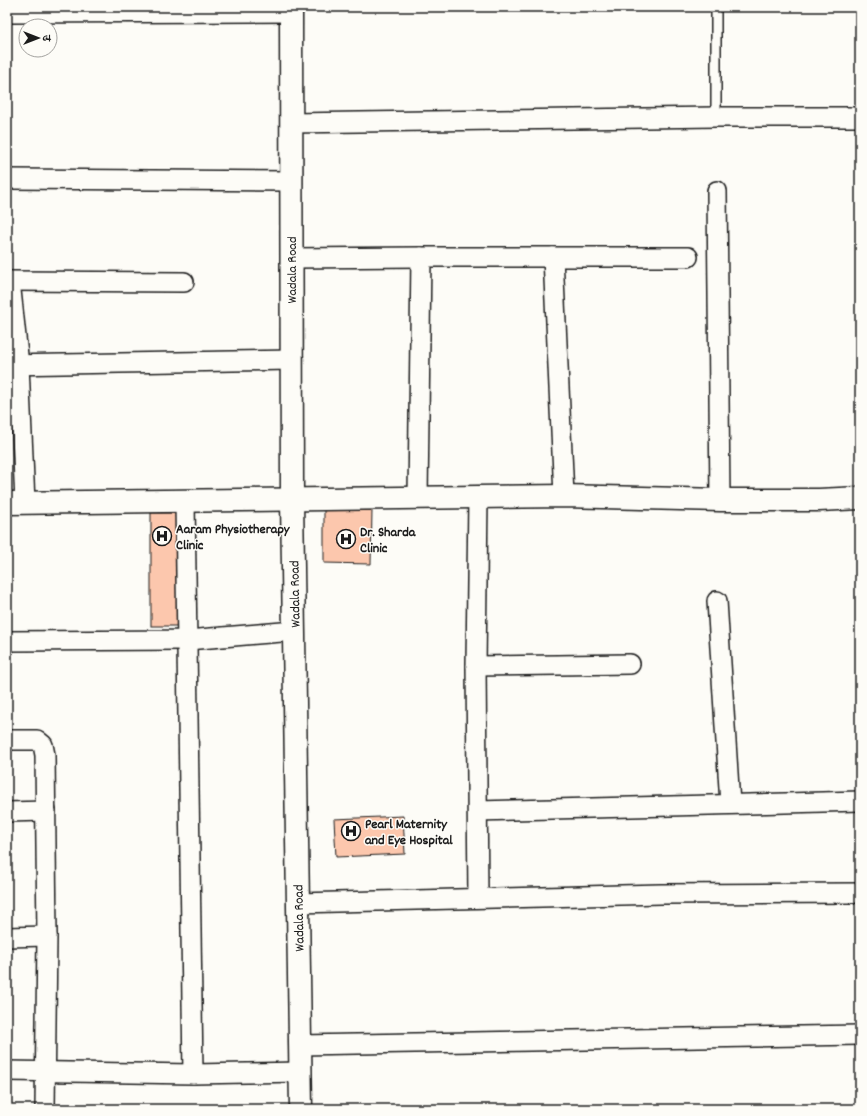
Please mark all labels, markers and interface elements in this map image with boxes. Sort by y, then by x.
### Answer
north arrow [18,18,58,58]
text: उ [38,34,54,42]
street label: Wadala Road [283,236,303,304]
place label: Aaram Physiotherapy Clinic [176,520,291,556]
place label: Dr. Sharda Clinic [360,523,417,559]
hospital icon: Aaram Physiotherapy Clinic [151,525,173,547]
hospital icon: Dr. Sharda Clinic [335,528,357,550]
street label: Wadala Road [285,560,307,628]
place label: Pearl Maternity and Eye Hospital [365,815,453,851]
hospital icon: Pearl Maternity and Eye Hospital [340,820,362,842]
street label: Wadala Road [289,884,311,952]

